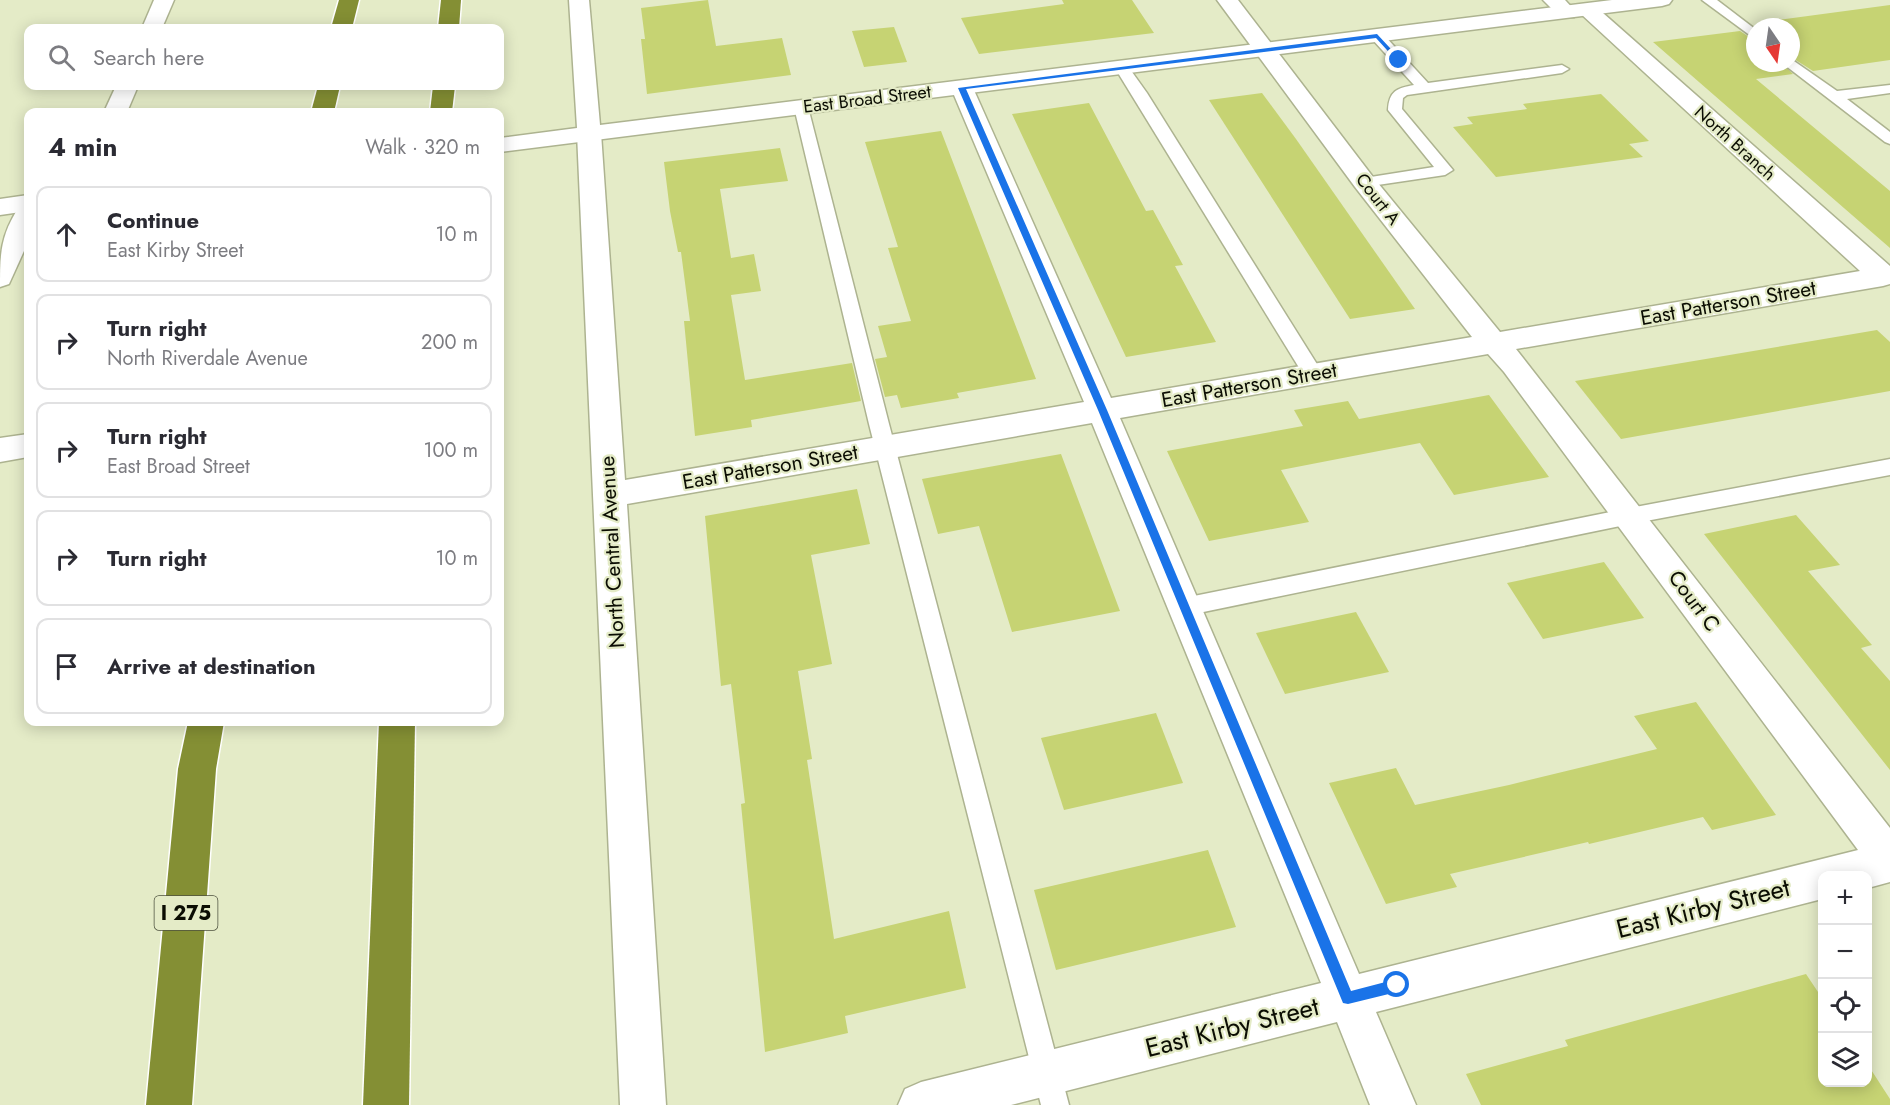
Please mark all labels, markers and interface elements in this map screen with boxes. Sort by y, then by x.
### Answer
north arrow [1746,18,1800,72]
search box [24,24,504,90]
icon: search [45,41,78,74]
text: Search here [93,41,204,73]
route end [1385,46,1411,72]
street label: East Broad Street [802,78,933,120]
street label: North Branch [1689,99,1781,187]
text: 4 min [48,128,117,166]
text: Walk · 320 m [365,133,480,162]
street label: Court A [1349,168,1407,230]
text: Continue [107,204,199,236]
icon: ahead [50,218,83,251]
text: 10 m [435,220,478,249]
text: East Kirby Street [107,236,243,265]
street label: East Patterson Street [1638,273,1818,333]
text: Turn right [107,312,207,344]
icon: right [50,326,83,359]
text: 200 m [421,328,478,357]
text: North Riverdale Avenue [107,344,308,373]
street label: East Patterson Street [1159,355,1339,415]
text: Turn right [107,420,207,452]
icon: right [50,434,83,467]
text: 100 m [423,436,478,465]
street label: East Patterson Street [680,437,860,497]
text: East Broad Street [107,452,250,481]
street label: North Central Avenue [592,455,632,649]
icon: right [50,542,83,575]
text: Turn right [107,542,207,574]
text: 10 m [435,544,478,573]
street label: Court C [1661,564,1727,638]
icon: arrive [50,650,83,683]
text: Arrive at destination [107,650,316,682]
street label: East Kirby Street [1612,868,1794,948]
map controls [1818,871,1872,1087]
button: + [1818,871,1872,925]
road number: I 275 [154,896,218,930]
button: − [1818,925,1872,979]
route start [1383,971,1409,997]
button: locate [1818,979,1872,1033]
street label: East Kirby Street [1141,987,1323,1067]
button: layers [1818,1033,1872,1087]

